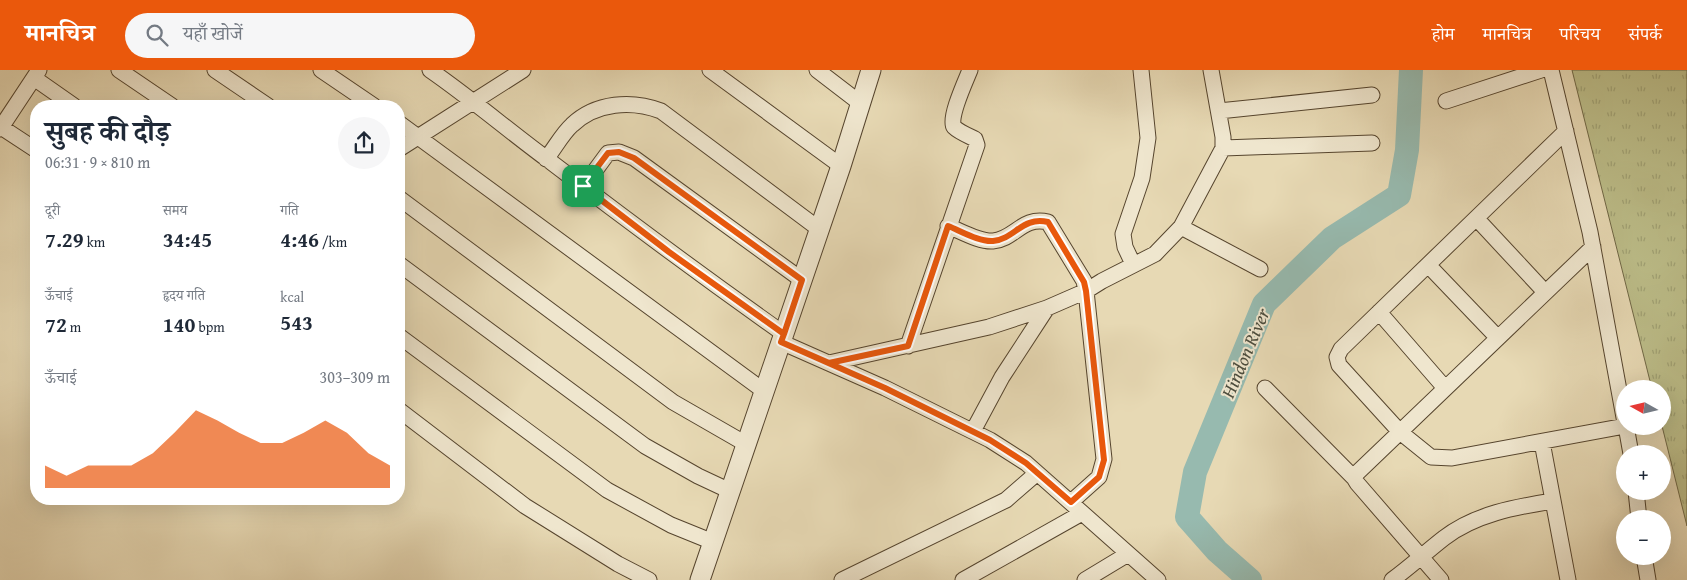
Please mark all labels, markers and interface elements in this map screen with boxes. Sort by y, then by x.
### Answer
search box [125,13,475,58]
text: मानचित्र [25,15,95,50]
text: यहाँ खोजें [183,19,243,47]
text: होम [1432,20,1455,47]
text: मानचित्र [1483,20,1531,47]
text: परिचय [1559,20,1600,47]
text: संपर्क [1628,20,1662,47]
icon: search [143,21,171,49]
text: सुबह की दौड़ [45,110,170,151]
button: share [338,117,390,169]
text: 06:31 · 9 × 810 m [45,150,150,174]
pin [562,165,604,207]
icon: arrive [569,172,597,200]
text: दूरी [45,200,60,220]
text: समय [163,200,187,220]
text: गति [280,200,299,220]
text: 7.29 [45,224,84,255]
text: 34:45 [163,224,212,255]
text: 4:46 [280,224,319,255]
text: km [84,232,105,252]
text: /km [319,232,347,252]
text: ऊँचाई [45,285,73,305]
text: हृदय गति [163,285,205,305]
text: kcal [280,287,304,307]
water label: Hindon River [1213,303,1277,403]
text: 543 [280,307,313,338]
text: 72 [45,309,67,340]
text: 140 [163,309,195,340]
text: m [67,317,81,337]
text: bpm [195,317,225,337]
text: ऊँचाई [45,365,77,389]
text: 303–309 m [320,365,390,389]
north arrow [1616,380,1671,435]
map controls [1616,380,1671,565]
button: + [1616,445,1671,500]
button: − [1616,510,1671,565]

